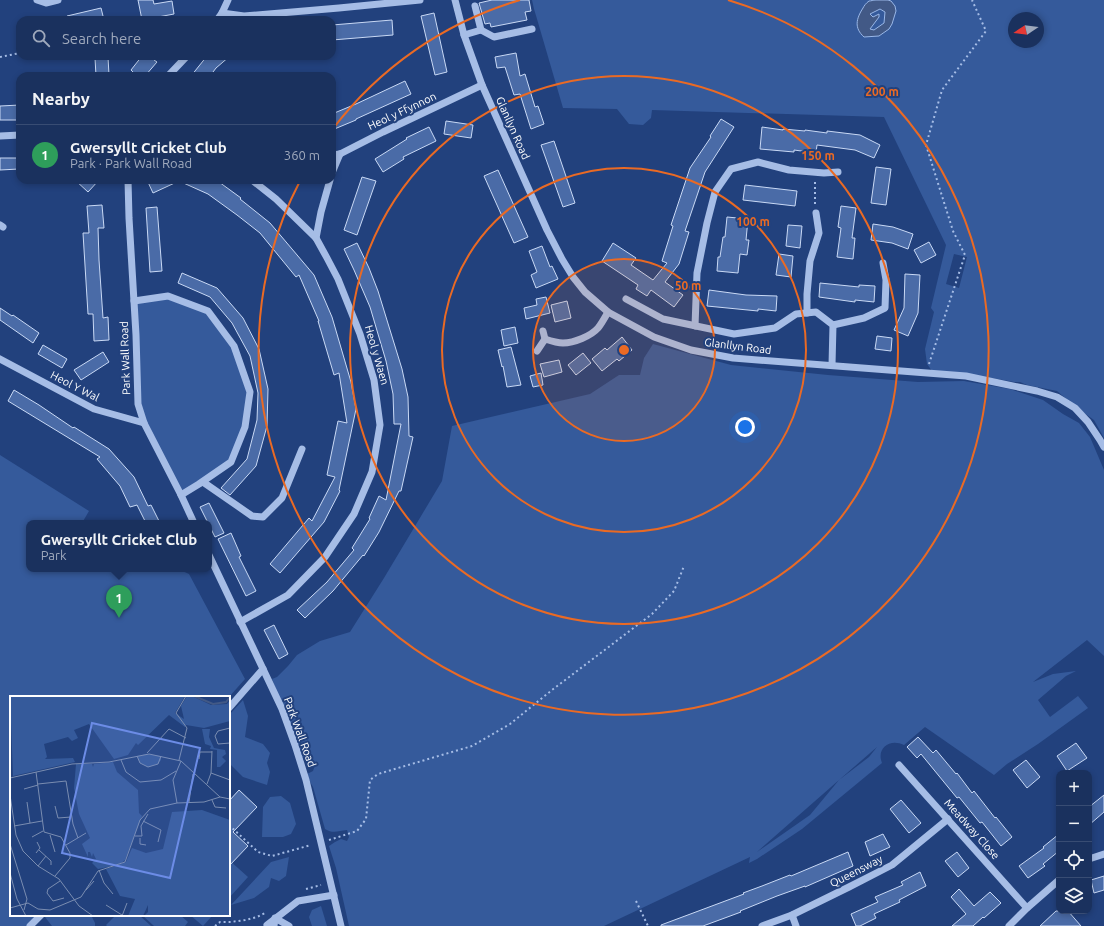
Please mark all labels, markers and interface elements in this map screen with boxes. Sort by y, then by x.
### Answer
north arrow [1008,12,1044,48]
search box [16,16,336,60]
icon: search [30,27,52,49]
text: Search here [62,30,141,47]
text: 200 m [865,85,899,98]
text: Nearby [32,89,90,108]
street label: Heol y Ffynnon [366,90,438,132]
street label: Glanllyn Road [494,95,532,161]
text: Gwersyllt Cricket Club [70,139,227,156]
text: 1 [41,148,49,162]
text: 360 m [284,148,320,162]
text: 150 m [801,149,835,162]
text: Park · Park Wall Road [70,156,192,170]
text: 100 m [736,215,770,228]
text: 50 m [675,279,701,292]
street label: Park Wall Road [118,321,132,395]
street label: Heol y Waen [363,324,391,386]
street label: Glanllyn Road [704,336,772,356]
centre of rings [617,343,631,357]
street label: Heol Y Wal [49,369,101,403]
your location [735,417,755,437]
popup [26,520,212,572]
text: Gwersyllt Cricket Club [41,531,197,548]
text: Park [41,548,66,562]
pin: 1 [106,585,132,618]
street label: Park Wall Road [282,695,318,769]
inset map [10,696,230,916]
map controls [1056,770,1092,914]
button: + [1056,770,1092,806]
street label: Meadway Close [942,797,1002,861]
button: − [1056,806,1092,842]
button: locate [1056,842,1092,878]
street label: Queensway [828,852,885,889]
button: layers [1056,878,1092,914]

